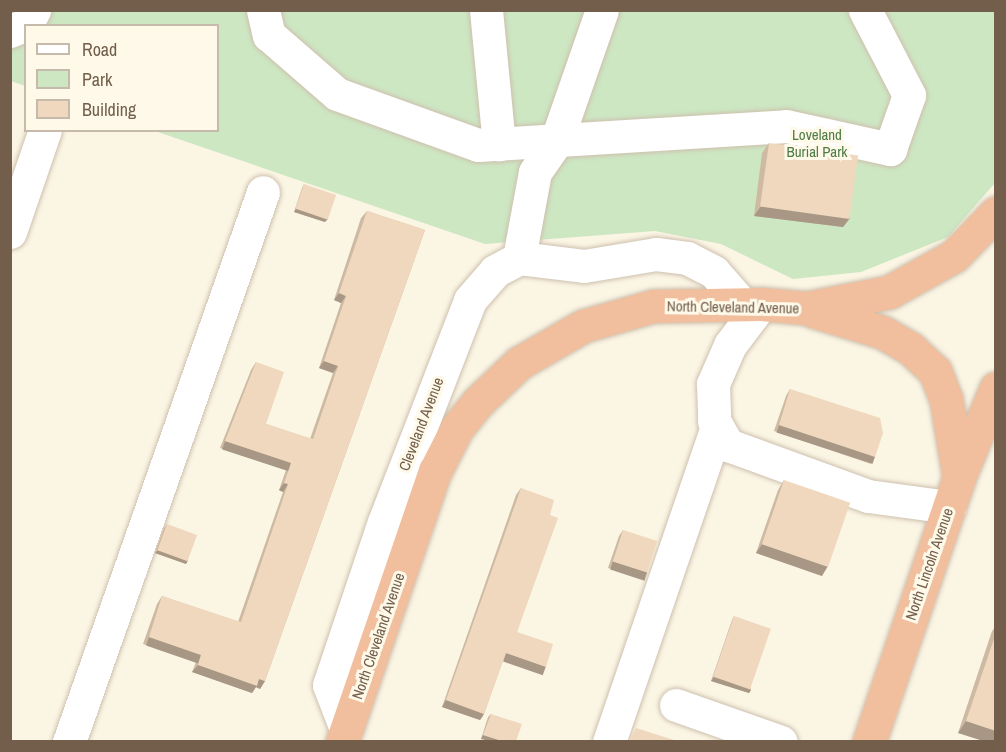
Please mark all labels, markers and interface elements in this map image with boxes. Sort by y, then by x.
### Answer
legend [24,24,219,132]
text: Road [82,37,117,62]
text: Park [82,67,112,92]
text: Building [82,97,136,122]
park label: Loveland Burial Park [787,125,847,160]
street label: North Cleveland Avenue [666,297,800,317]
street label: Cleveland Avenue [395,374,447,474]
street label: North Lincoln Avenue [901,505,957,623]
street label: North Cleveland Avenue [348,570,408,702]

